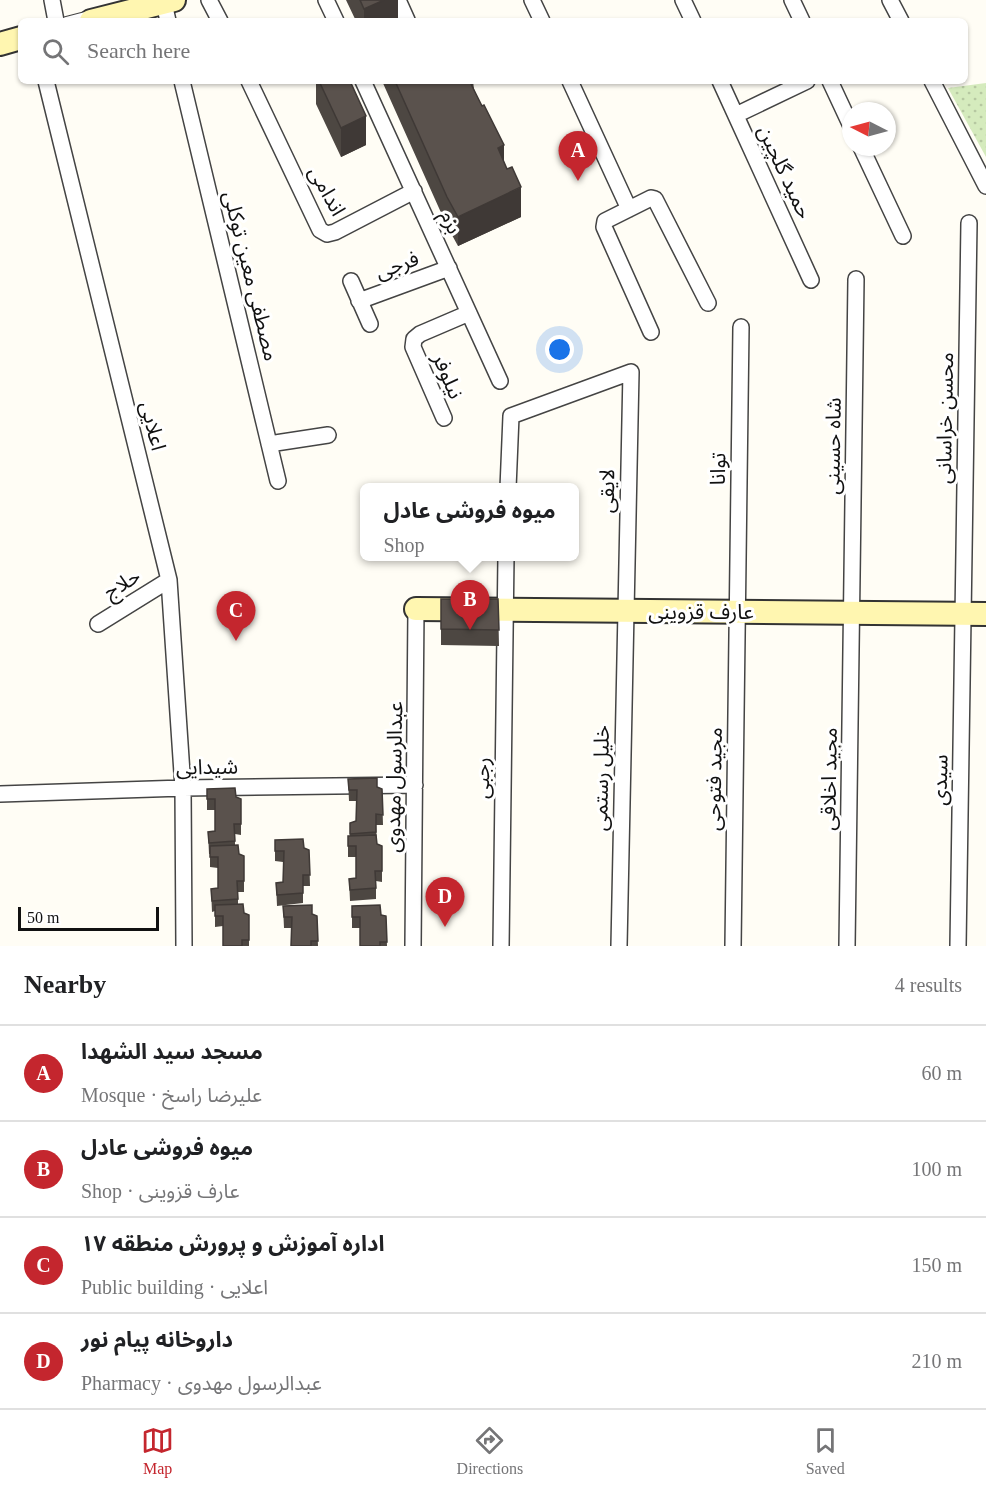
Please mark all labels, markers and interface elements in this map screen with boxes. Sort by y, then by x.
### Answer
search box [18,18,968,84]
icon: search [39,35,72,68]
text: Search here [87,38,190,63]
north arrow [842,102,896,156]
street label: حمید گلچین [752,121,817,223]
pin: A [558,132,598,181]
street label: اندامی [304,162,350,220]
street label: مصطفی معین توکلی [218,189,284,363]
street label: بزم [432,206,467,239]
street label: فرجی [372,246,422,284]
your location [545,335,574,364]
street label: نیلوفر [427,349,468,403]
street label: محسن خراسانی [932,352,958,484]
street label: شاه حسینی [820,397,846,495]
street label: اعلایی [135,399,171,453]
street label: توانا [706,452,730,486]
street label: لایقی [595,469,619,513]
popup [360,483,579,561]
text: میوه فروشی عادل [383,498,556,523]
text: Shop [383,534,425,556]
street label: حلاج [99,564,146,607]
pin: B [450,580,490,630]
pin: C [216,592,256,641]
street label: عارف قزوینی [648,600,754,624]
street label: عبدالرسول مهدوی [381,701,407,853]
street label: خلیل رستمی [588,725,614,831]
street label: مجید فتوحی [701,727,727,831]
street label: مجید اخلاقی [816,727,842,831]
street label: شیدایی [176,754,238,780]
street label: سیدی [928,754,952,806]
street label: رجبی [470,757,494,799]
pin: D [426,878,464,927]
scale bar [18,904,159,932]
text: 50 m [27,909,59,926]
text: Nearby [24,970,106,999]
text: 4 results [895,974,962,996]
text: مسجد سید الشهدا [81,1039,263,1064]
text: A [36,1062,51,1084]
text: 60 m [921,1062,962,1084]
text: Mosque · علیرضا راسخ [81,1084,262,1106]
text: میوه فروشی عادل [81,1135,253,1160]
text: B [37,1158,50,1180]
text: 100 m [911,1158,962,1180]
text: Shop · عارف قزوینی [81,1180,239,1202]
text: اداره آموزش و پرورش منطقه ۱۷ [81,1231,384,1256]
text: C [36,1254,51,1276]
text: 150 m [911,1254,962,1276]
text: Public building · اعلایی [81,1276,268,1298]
text: داروخانه پیام نور [81,1327,233,1352]
text: D [36,1350,51,1372]
text: 210 m [911,1350,962,1372]
text: Pharmacy · عبدالرسول مهدوی [81,1372,322,1394]
tab: Map [141,1424,174,1478]
tab: Directions [457,1424,523,1478]
tab: Saved [806,1424,845,1478]

